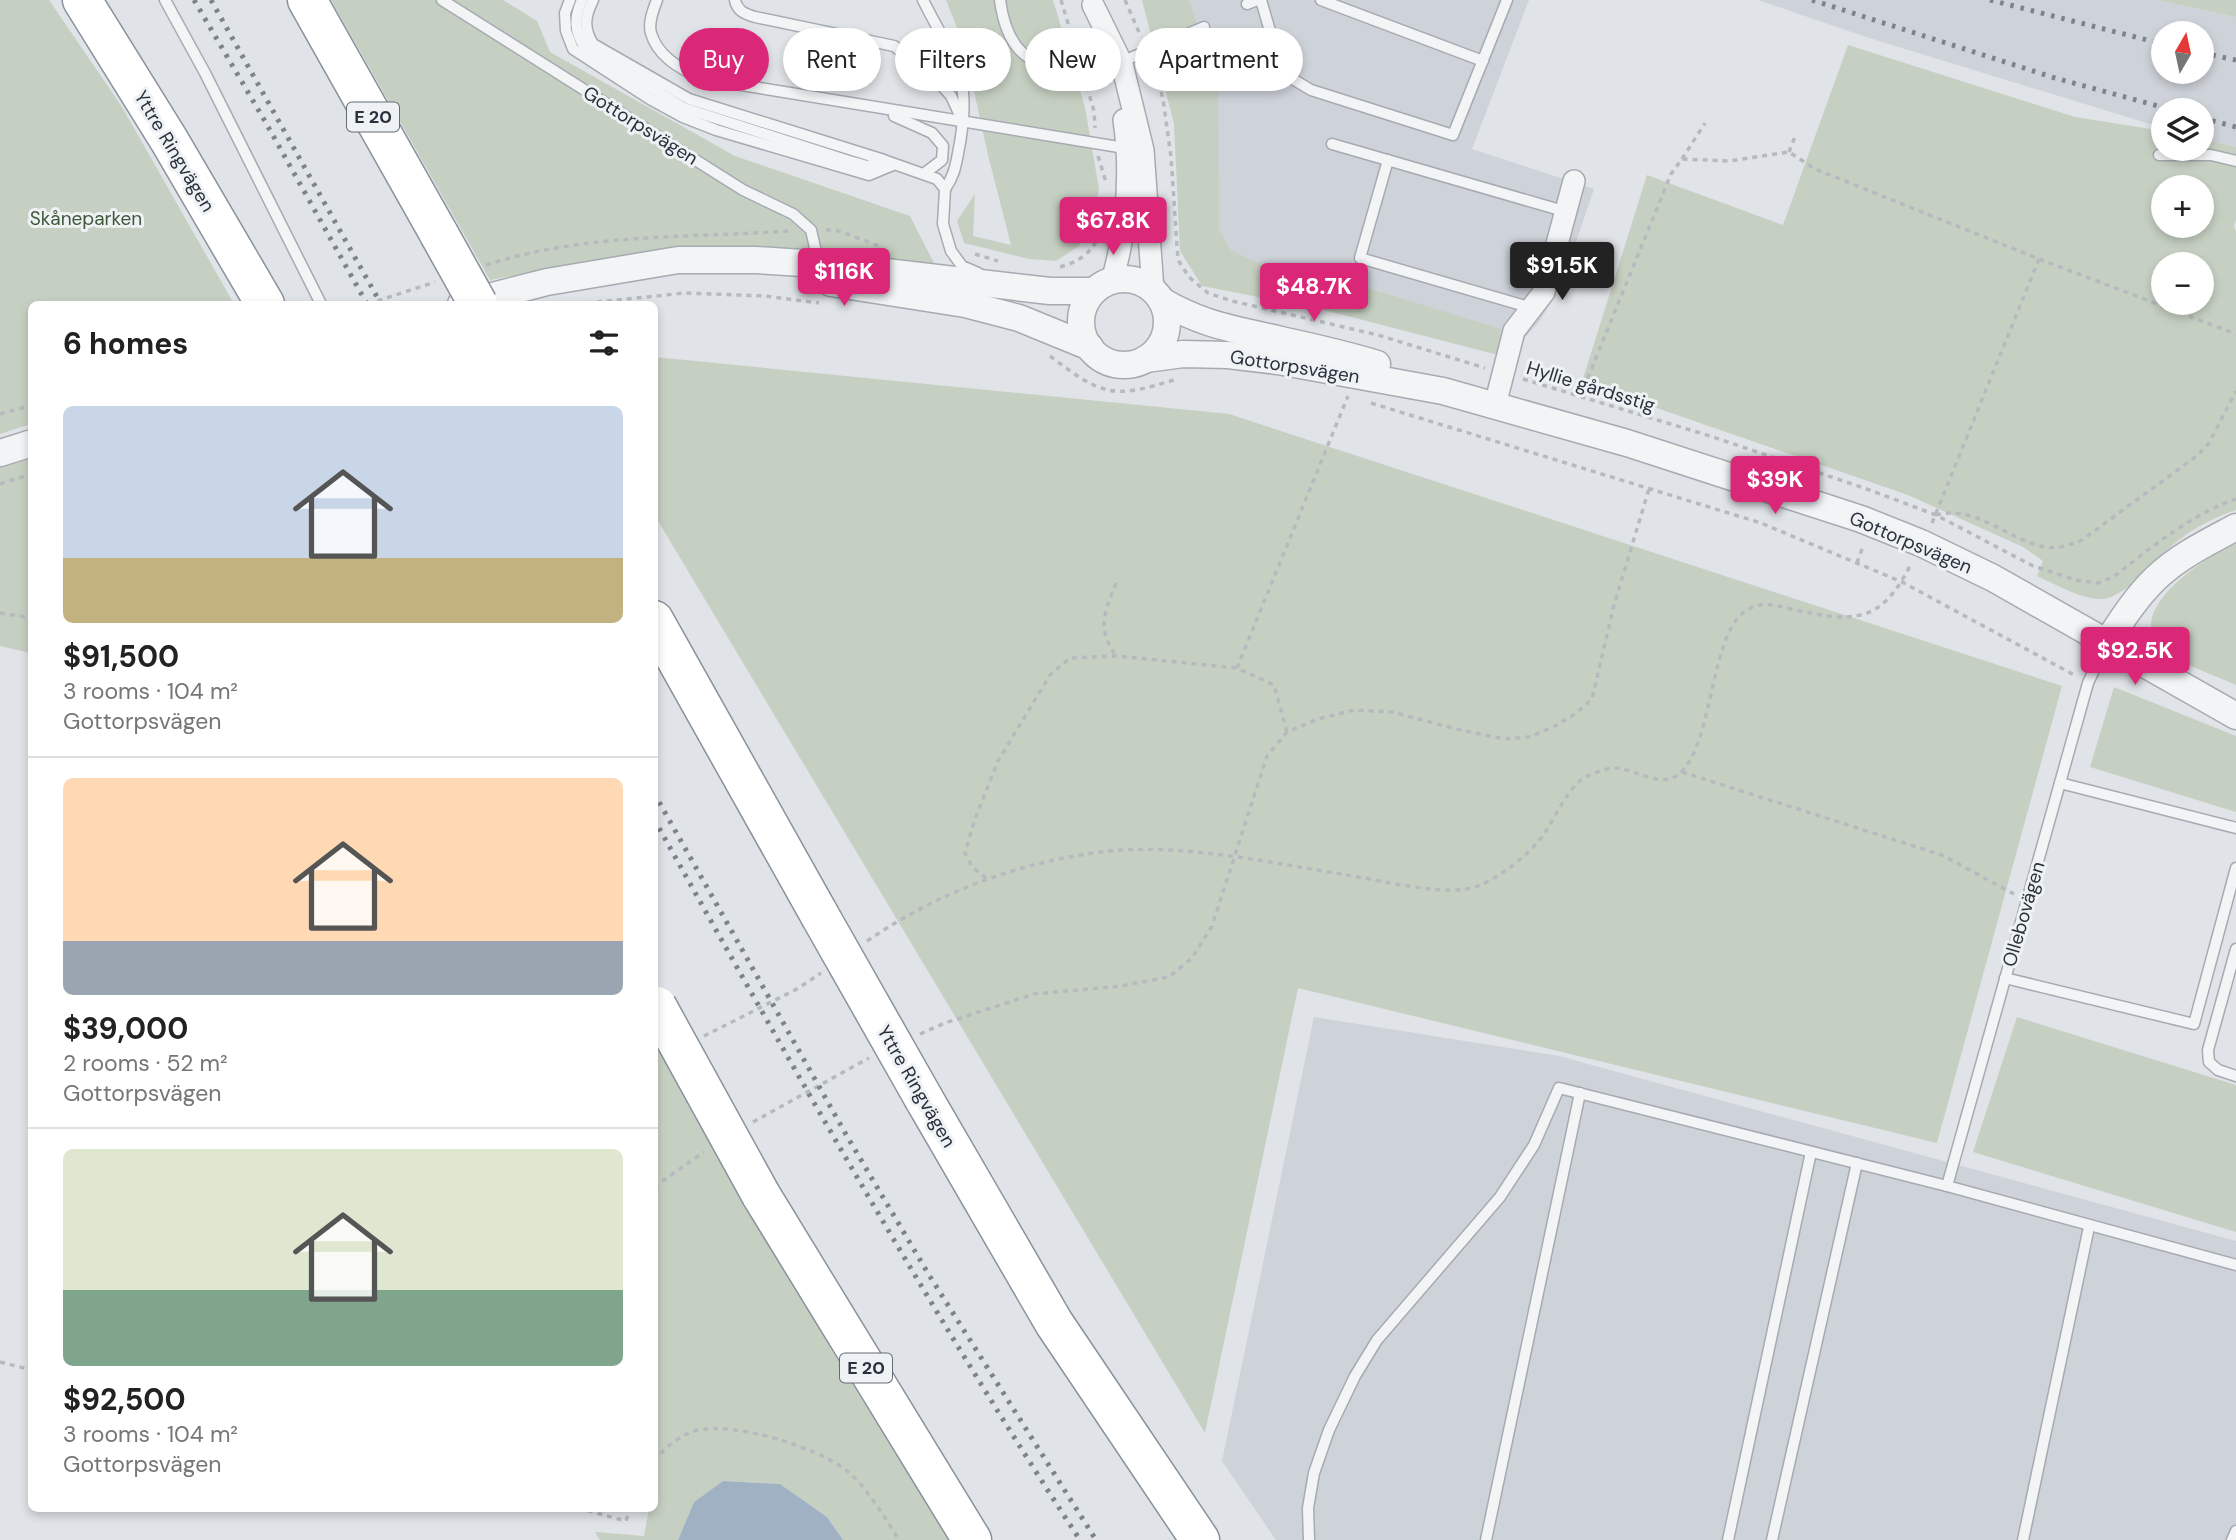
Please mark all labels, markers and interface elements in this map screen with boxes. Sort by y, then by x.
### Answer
north arrow [2151,21,2214,84]
map controls [2151,21,2214,315]
chip: Buy [679,28,769,91]
chip: Rent [783,28,881,91]
chip: Filters [895,28,1011,91]
chip: New [1025,28,1121,91]
chip: Apartment [1135,28,1303,91]
street label: Gottorpsvägen [579,80,703,171]
street label: Yttre Ringvägen [129,86,221,216]
button: layers [2151,98,2214,161]
road number: E 20 [347,103,399,132]
button: + [2151,175,2214,238]
pin: $67.8K [1056,198,1170,257]
text: $67.8K [1076,205,1150,235]
park label: Skåneparken [30,206,142,231]
pin: $91.5K [1505,243,1619,302]
pin: $116K [795,248,893,308]
text: $91.5K [1526,250,1598,280]
button: − [2151,252,2214,315]
text: $116K [814,256,874,286]
pin: $48.7K [1257,264,1371,323]
text: $48.7K [1276,271,1352,301]
text: 6 homes [63,324,188,363]
icon: filters [585,324,623,362]
street label: Gottorpsvägen [1228,344,1362,389]
street label: Hyllie gårdsstig [1524,355,1659,418]
icon: home [280,451,406,577]
pin: $39K [1734,456,1816,516]
text: $39K [1747,464,1803,494]
street label: Gottorpsvägen [1846,505,1976,580]
pin: $92.5K [2078,628,2192,687]
text: $92.5K [2097,635,2173,665]
text: $91,500 [63,637,179,676]
text: 3 rooms · 104 m² [63,676,238,706]
text: Gottorpsvägen [63,706,222,736]
icon: home [280,823,406,949]
street label: Ollebovägen [1997,859,2050,970]
text: $39,000 [63,1009,188,1048]
street label: Yttre Ringvägen [871,1021,962,1152]
text: 2 rooms · 52 m² [63,1048,228,1078]
text: Gottorpsvägen [63,1078,222,1108]
icon: home [280,1194,406,1320]
road number: E 20 [840,1353,892,1382]
text: $92,500 [63,1380,186,1419]
text: 3 rooms · 104 m² [63,1419,238,1449]
text: Gottorpsvägen [63,1449,222,1479]

